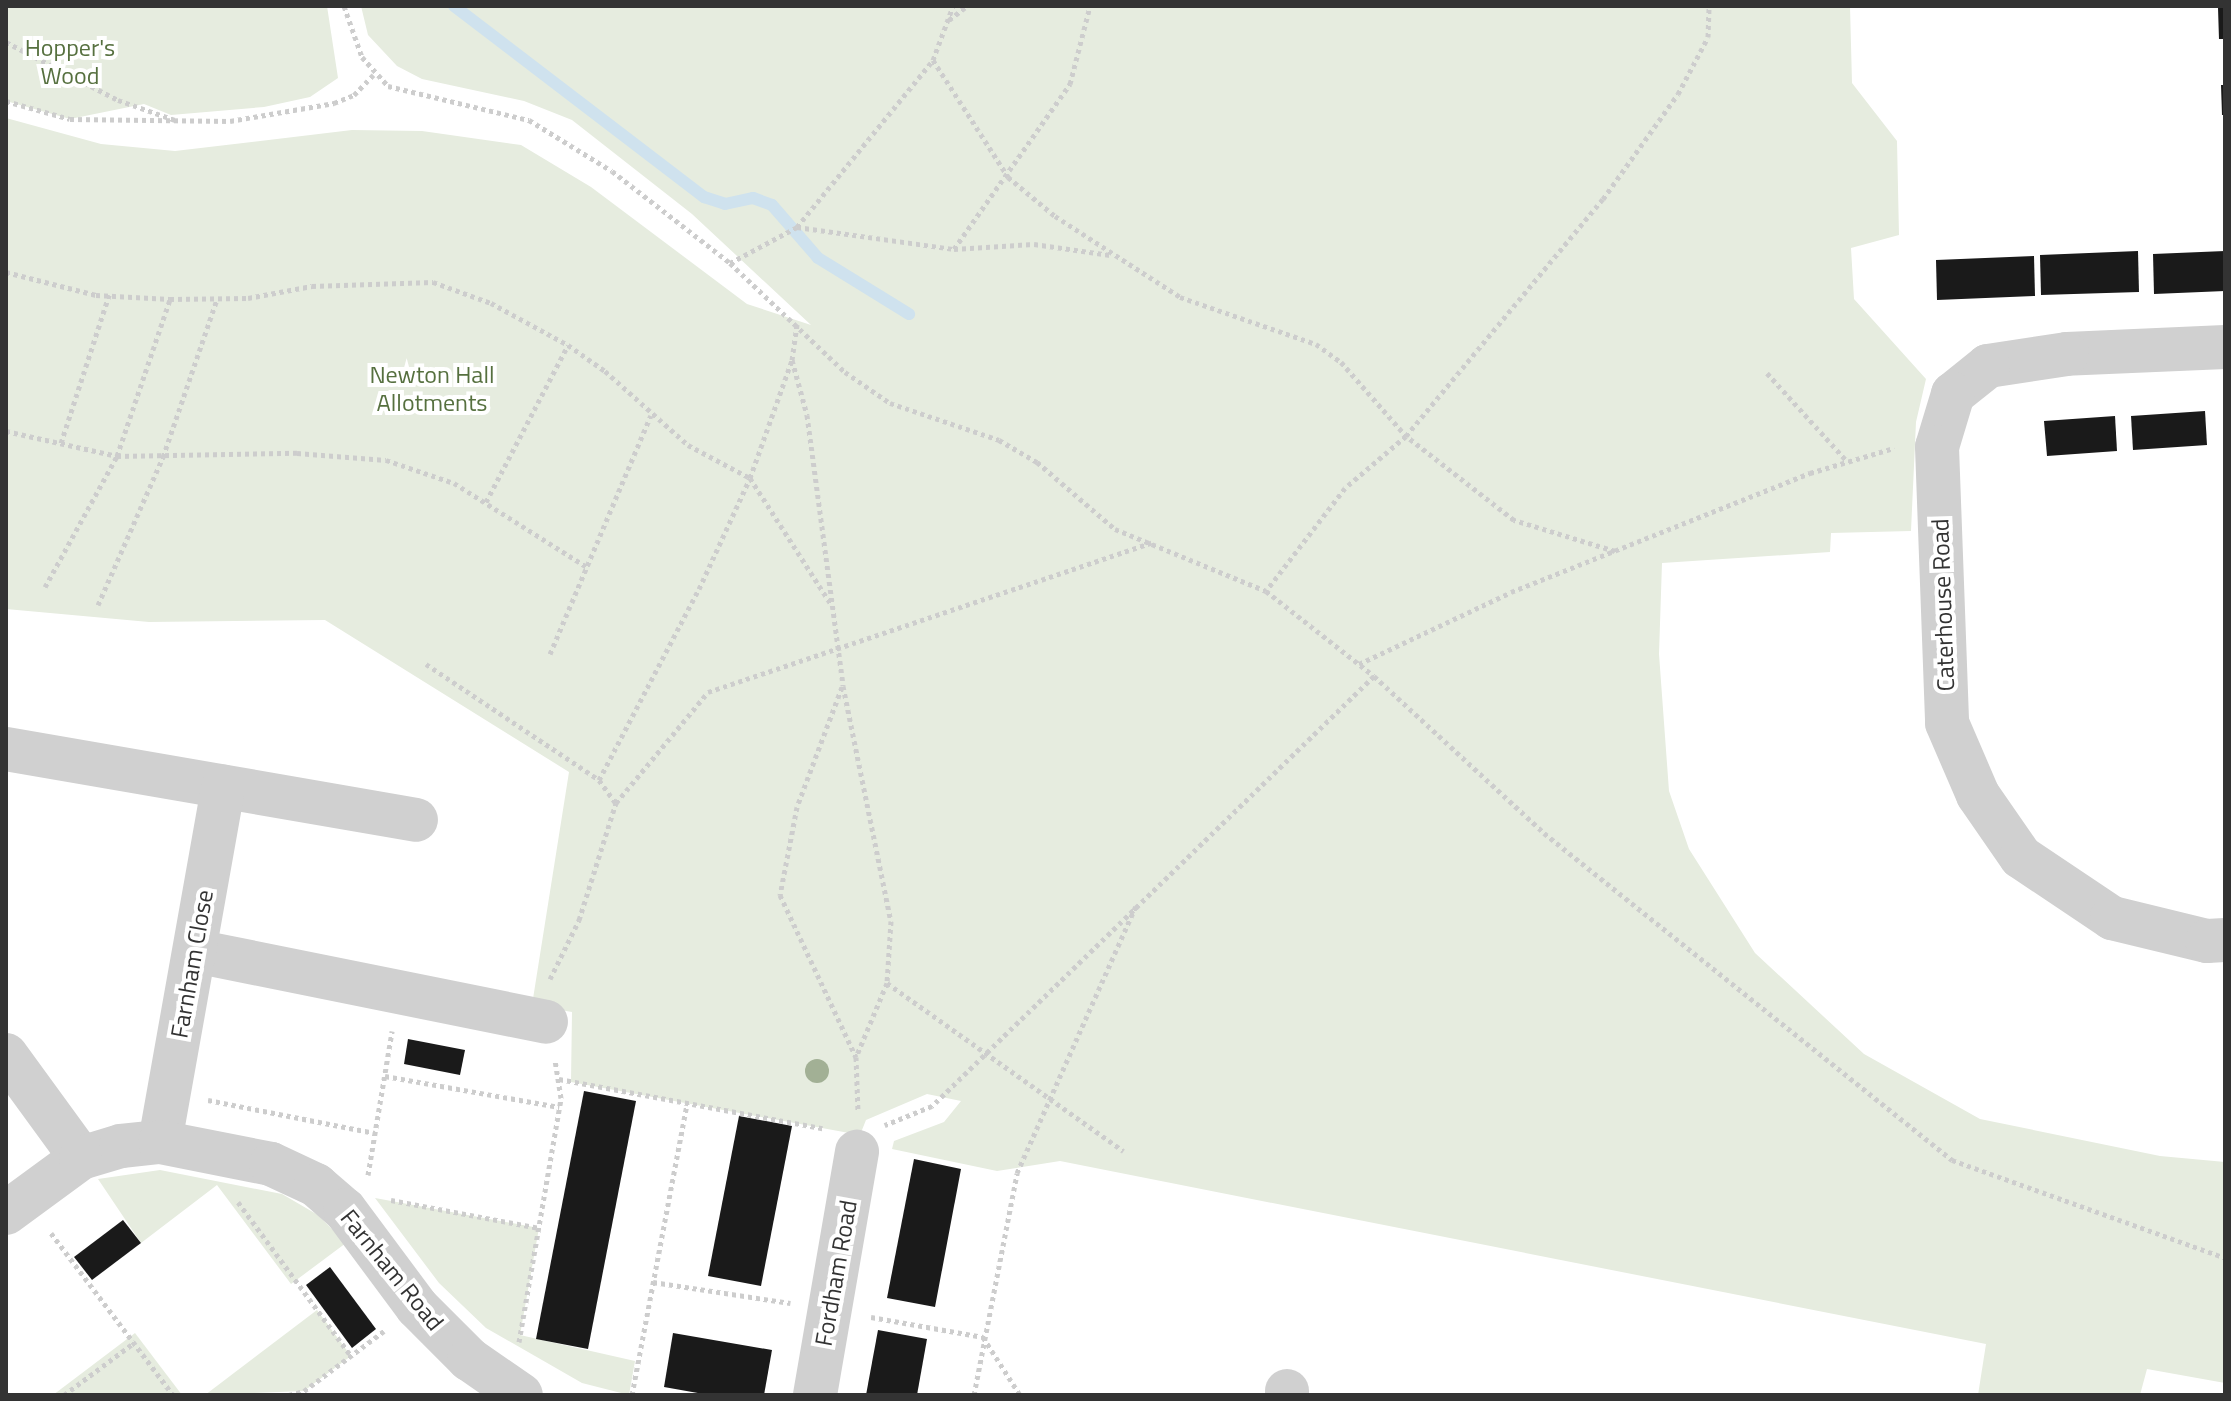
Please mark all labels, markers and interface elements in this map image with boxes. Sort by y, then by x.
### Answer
park label: Hopper's Wood [25,34,115,90]
park label: Newton Hall Allotments [370,361,494,417]
street label: Caterhouse Road [1926,518,1960,692]
street label: Farnham Close [165,888,219,1040]
street label: Fordham Road [809,1198,863,1348]
street label: Farnham Road [334,1204,450,1336]

